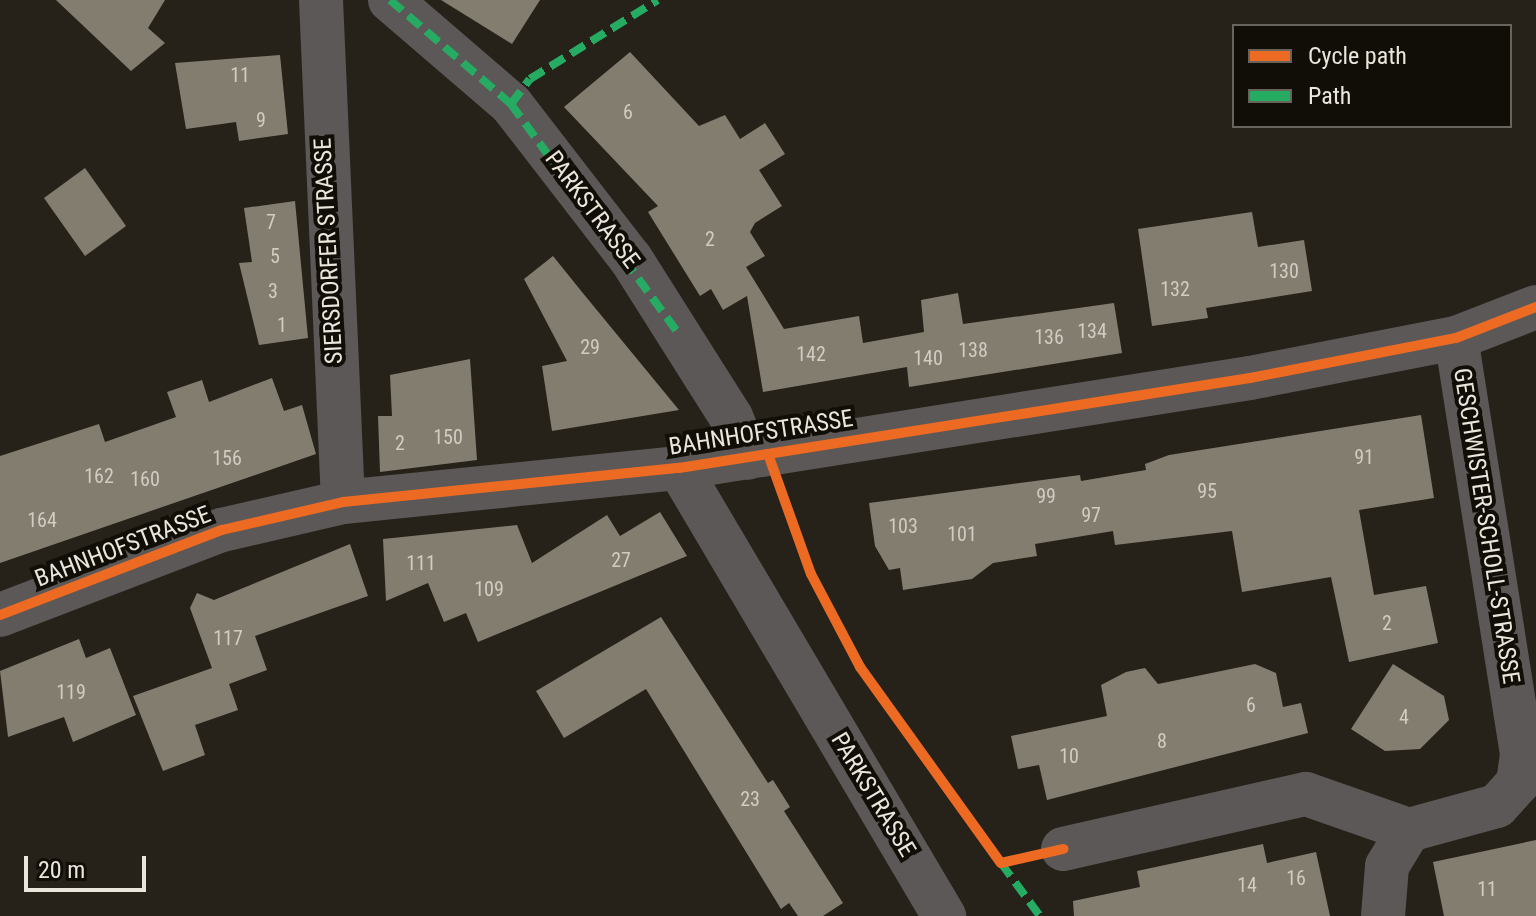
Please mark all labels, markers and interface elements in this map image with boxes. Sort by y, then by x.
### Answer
legend [1232,24,1512,128]
text: Cycle path [1308,42,1407,70]
house number: 11 [230,63,250,87]
text: Path [1308,82,1351,110]
house number: 6 [623,100,633,124]
house number: 9 [256,108,266,132]
street label: SIERSDORFER STRASSE [309,137,349,365]
street label: PARKSTRASSE [538,146,646,274]
house number: 7 [266,210,276,234]
house number: 2 [705,227,715,251]
house number: 5 [270,244,280,268]
house number: 130 [1269,259,1299,283]
house number: 132 [1160,277,1190,301]
house number: 3 [268,279,278,303]
house number: 1 [277,313,287,337]
house number: 134 [1077,319,1107,343]
house number: 136 [1034,325,1064,349]
house number: 29 [580,335,600,359]
house number: 138 [958,338,988,362]
house number: 142 [796,342,826,366]
house number: 140 [913,346,943,370]
street label: GESCHWISTER-SCHOLL-STRASSE [1447,366,1525,686]
street label: BAHNHOFSTRASSE [667,404,855,462]
house number: 150 [433,425,463,449]
house number: 2 [395,431,405,455]
house number: 91 [1354,445,1374,469]
house number: 156 [212,446,242,470]
house number: 162 [84,464,114,488]
house number: 160 [130,467,160,491]
house number: 95 [1197,479,1217,503]
house number: 99 [1036,484,1056,508]
street label: BAHNHOFSTRASSE [31,500,215,594]
house number: 97 [1081,503,1101,527]
house number: 164 [27,508,57,532]
house number: 103 [888,514,918,538]
house number: 101 [947,522,977,546]
house number: 27 [611,548,631,572]
house number: 111 [406,551,436,575]
house number: 109 [474,577,504,601]
house number: 2 [1382,611,1392,635]
house number: 117 [213,626,243,650]
house number: 119 [56,680,86,704]
house number: 6 [1246,693,1256,717]
house number: 4 [1399,705,1409,729]
street label: PARKSTRASSE [825,728,921,862]
house number: 8 [1157,729,1167,753]
house number: 10 [1059,744,1079,768]
house number: 23 [740,787,760,811]
scale bar [28,840,150,890]
text: 20 m [38,856,85,884]
house number: 16 [1286,866,1306,890]
house number: 14 [1237,873,1257,897]
house number: 11 [1477,877,1497,901]

